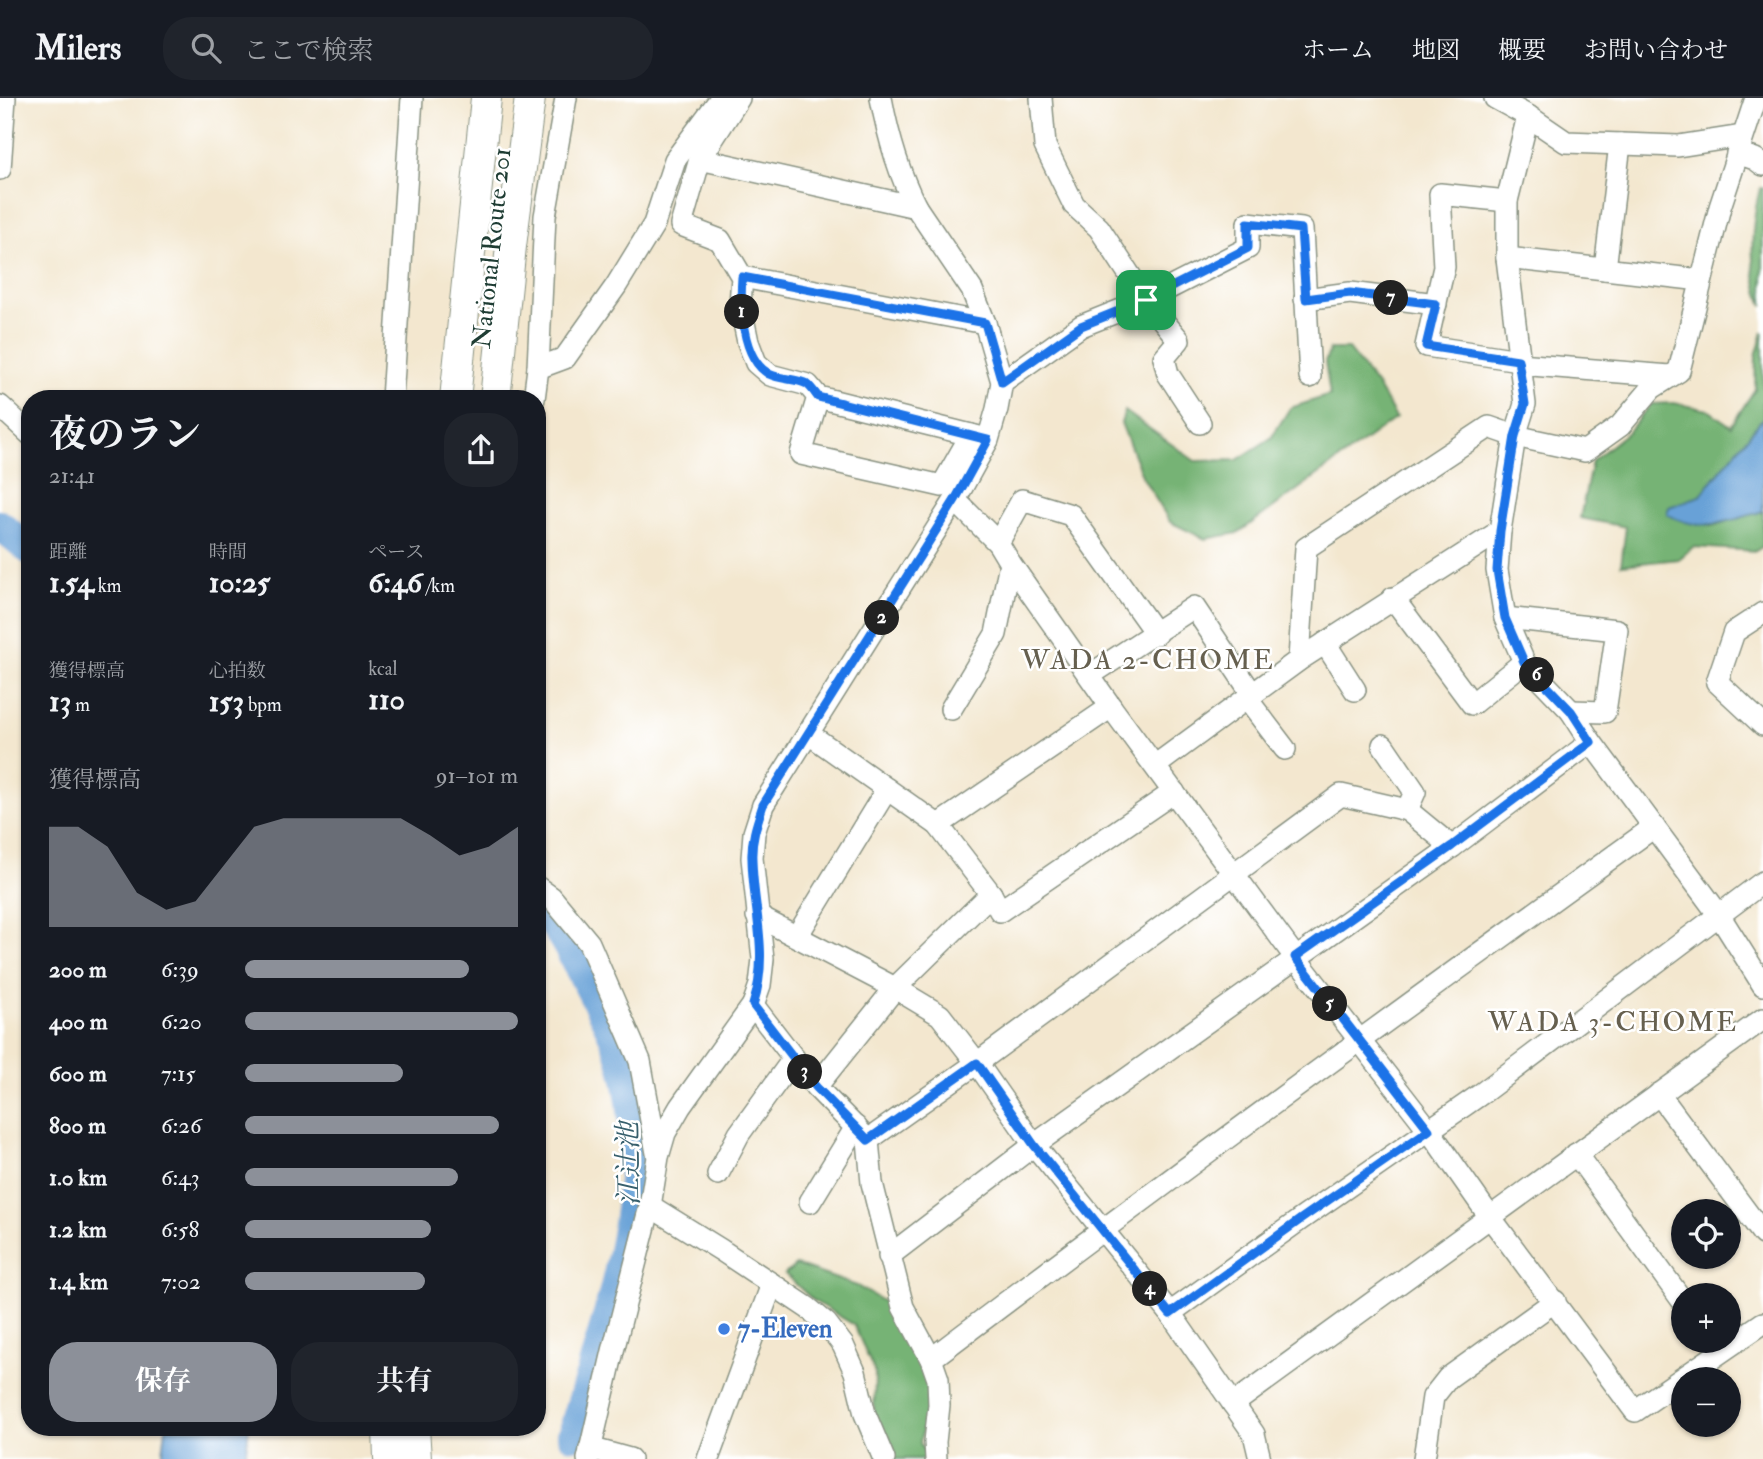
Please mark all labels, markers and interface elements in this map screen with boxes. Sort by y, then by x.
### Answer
search box [163,17,653,80]
text: Milers [35,28,121,69]
icon: search [187,29,225,67]
text: ここで検索 [243,35,373,67]
text: ホーム [1302,35,1374,66]
text: 地図 [1412,35,1460,66]
text: 概要 [1498,35,1546,66]
text: お問い合わせ [1584,35,1728,66]
street label: National Route 201 [466,146,518,350]
pin [1116,270,1176,330]
pin: 7 [1374,280,1408,316]
icon: arrive [1127,281,1165,319]
text: 7 [1386,285,1395,309]
pin: 1 [724,294,760,330]
text: 1 [738,299,745,323]
text: 夜のラン [49,411,201,459]
button: share [444,413,518,487]
text: 21:41 [49,461,95,490]
text: 距離 [49,540,87,564]
text: 時間 [209,540,247,564]
text: ペース [368,540,424,564]
text: 1.54 [49,564,94,601]
text: 10:25 [209,564,270,601]
text: 6:46 [368,564,422,601]
text: km [94,574,121,598]
text: /km [422,574,455,598]
pin: 2 [864,601,900,636]
text: 2 [877,605,886,629]
district label: WADA 2-CHOME [1020,643,1275,678]
text: kcal [368,657,397,681]
pin: 6 [1520,658,1554,692]
text: 獲得標高 [49,659,125,683]
text: 心拍数 [209,659,266,683]
text: 6 [1532,662,1541,686]
text: 110 [368,681,405,718]
text: 13 [49,683,71,720]
text: 153 [209,683,244,720]
text: m [71,693,90,717]
text: bpm [244,693,282,717]
text: 91–101 m [436,761,518,790]
text: 獲得標高 [49,765,141,794]
text: 200 m [49,955,107,984]
text: 6:39 [161,955,199,984]
pin: 5 [1312,986,1348,1021]
text: 5 [1325,991,1334,1015]
district label: WADA 3-CHOME [1487,1005,1738,1040]
text: 400 m [49,1007,108,1036]
text: 6:20 [161,1007,202,1036]
pin: 3 [788,1054,822,1090]
text: 600 m [49,1059,107,1088]
text: 7:15 [161,1059,196,1088]
text: 3 [801,1059,808,1083]
text: 800 m [49,1111,106,1140]
text: 6:26 [161,1111,202,1140]
water label: 江辻池 [611,1119,647,1206]
text: 1.0 km [49,1163,107,1192]
text: 6:43 [161,1163,200,1192]
map controls [1671,1199,1741,1437]
button: locate [1671,1199,1741,1269]
text: 1.2 km [49,1215,107,1244]
text: 6:58 [161,1215,199,1244]
text: 1.4 km [49,1267,108,1296]
text: 7:02 [161,1267,201,1296]
pin: 4 [1132,1272,1168,1306]
text: 4 [1144,1276,1155,1300]
button: + [1671,1283,1741,1353]
place label: 7-Eleven [738,1313,833,1345]
marker: 7-Eleven [716,1321,732,1337]
button: 保存 [49,1342,277,1422]
button: 共有 [291,1342,518,1422]
button: − [1671,1367,1741,1437]

